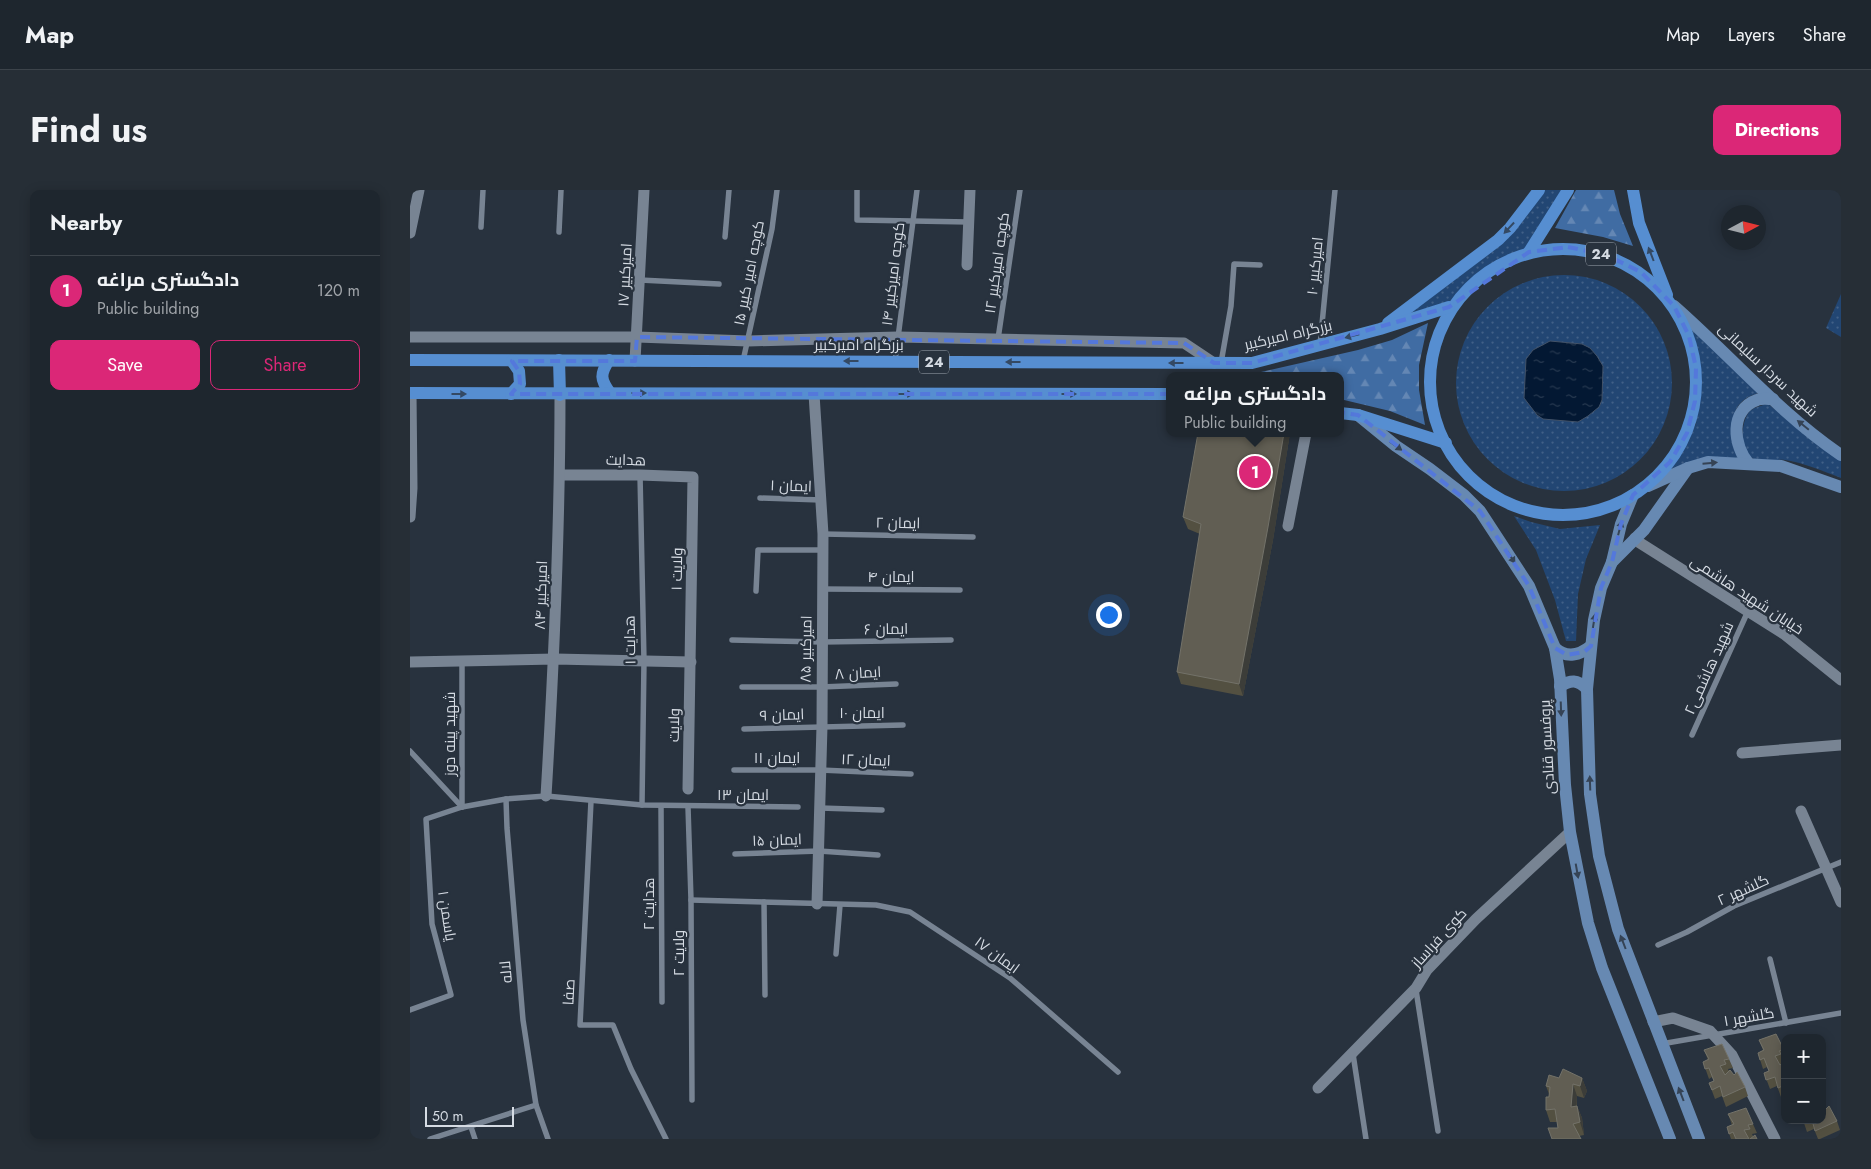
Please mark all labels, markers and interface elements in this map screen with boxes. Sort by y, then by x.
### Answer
text: Map [25,17,74,52]
text: Map [1666,22,1700,48]
text: Layers [1728,22,1775,48]
text: Share [1803,22,1846,48]
text: Find us [30,105,147,155]
button: Directions [1713,105,1841,155]
north arrow [1721,205,1766,250]
text: Nearby [50,208,122,238]
street label: کوچه امیرکبیر ۱۲ [979,211,1015,315]
street label: کوچه امیر کبیر ۱۵ [728,219,770,327]
street label: کوچه امیرکبیر ۱۴ [876,221,910,327]
one-way arrow [1503,222,1515,234]
street label: امیرکبیر ۱۰ [1301,236,1329,296]
road number: 24 [1586,242,1616,266]
street label: امیرکبیر ۱۷ [612,243,638,307]
one-way arrow [1647,246,1655,261]
text: دادگستری مراغه [97,266,239,293]
text: 1 [62,279,70,302]
text: 120 m [317,279,360,302]
text: Public building [97,297,199,320]
street label: بزرگراه امیرکبیر [1241,314,1334,356]
street label: شهید سردار سلیمانی [1713,318,1823,422]
one-way arrow [1345,332,1360,340]
street label: بزرگراه امیرکبیر [813,334,904,356]
button: Save [50,340,200,390]
button: Share [210,340,360,390]
road number: 24 [919,350,949,373]
one-way arrow [843,357,859,365]
one-way arrow [1005,358,1021,366]
one-way arrow [1168,359,1184,367]
popup [1166,372,1344,437]
text: دادگستری مراغه [1184,380,1326,407]
one-way arrow [631,389,647,397]
one-way arrow [451,390,467,398]
one-way arrow [898,390,914,398]
one-way arrow [1061,390,1077,398]
text: Public building [1184,411,1286,434]
one-way arrow [1797,420,1809,431]
one-way arrow [1389,441,1403,451]
street label: هدایت [606,449,646,471]
pin: 1 [1239,453,1271,491]
one-way arrow [1702,459,1718,467]
street label: ایمان ۱ [770,474,812,498]
street label: ایمان ۲ [875,512,921,534]
one-way arrow [1616,520,1624,535]
street label: ولایت ۱ [666,547,688,591]
street label: خیابان شهید هاشمی [1686,550,1808,640]
one-way arrow [1506,551,1515,564]
street label: امیرکبیر ۸۴ [529,560,553,630]
street label: ایمان ۴ [867,566,915,588]
your location [1096,602,1122,628]
one-way arrow [1590,613,1598,629]
street label: هدایت ۱ [619,615,641,665]
street label: امیرکبیر ۸۵ [794,615,818,683]
street label: ایمان ۶ [864,618,908,640]
street label: شهید هاشمی۲ [1679,618,1739,718]
street label: ایمان ۸ [834,661,882,685]
street label: شهید پینه دوز [439,692,461,777]
street label: پروفسور قنادی [1534,699,1560,795]
one-way arrow [1557,701,1565,717]
street label: ایمان ۱۰ [839,702,885,724]
street label: ایمان ۹ [759,703,805,727]
street label: ولایت [663,708,685,742]
street label: ایمان ۱۱ [754,747,800,769]
street label: ایمان ۱۲ [841,748,891,772]
one-way arrow [1586,775,1594,791]
street label: ایمان ۱۳ [717,784,769,806]
street label: ایمان ۱۵ [752,828,802,852]
one-way arrow [1573,863,1581,879]
street label: گلشهر ۲ [1714,869,1772,911]
street label: هدایت ۲ [638,878,660,930]
street label: یاسمن ۱ [432,889,462,943]
street label: کوی فراساز [1405,903,1472,974]
street label: ولایت ۲ [668,930,690,976]
street label: ایمان ۱۷ [970,931,1024,979]
one-way arrow [1618,935,1626,949]
street label: لاله [494,960,518,984]
street label: صفا [557,978,581,1006]
street label: گلشهر ۱ [1722,1002,1776,1032]
map controls [1781,1034,1826,1124]
button: + [1781,1034,1826,1079]
button: − [1781,1079,1826,1124]
one-way arrow [1677,1086,1685,1101]
scale bar [425,1104,514,1127]
text: 50 m [432,1106,463,1126]

